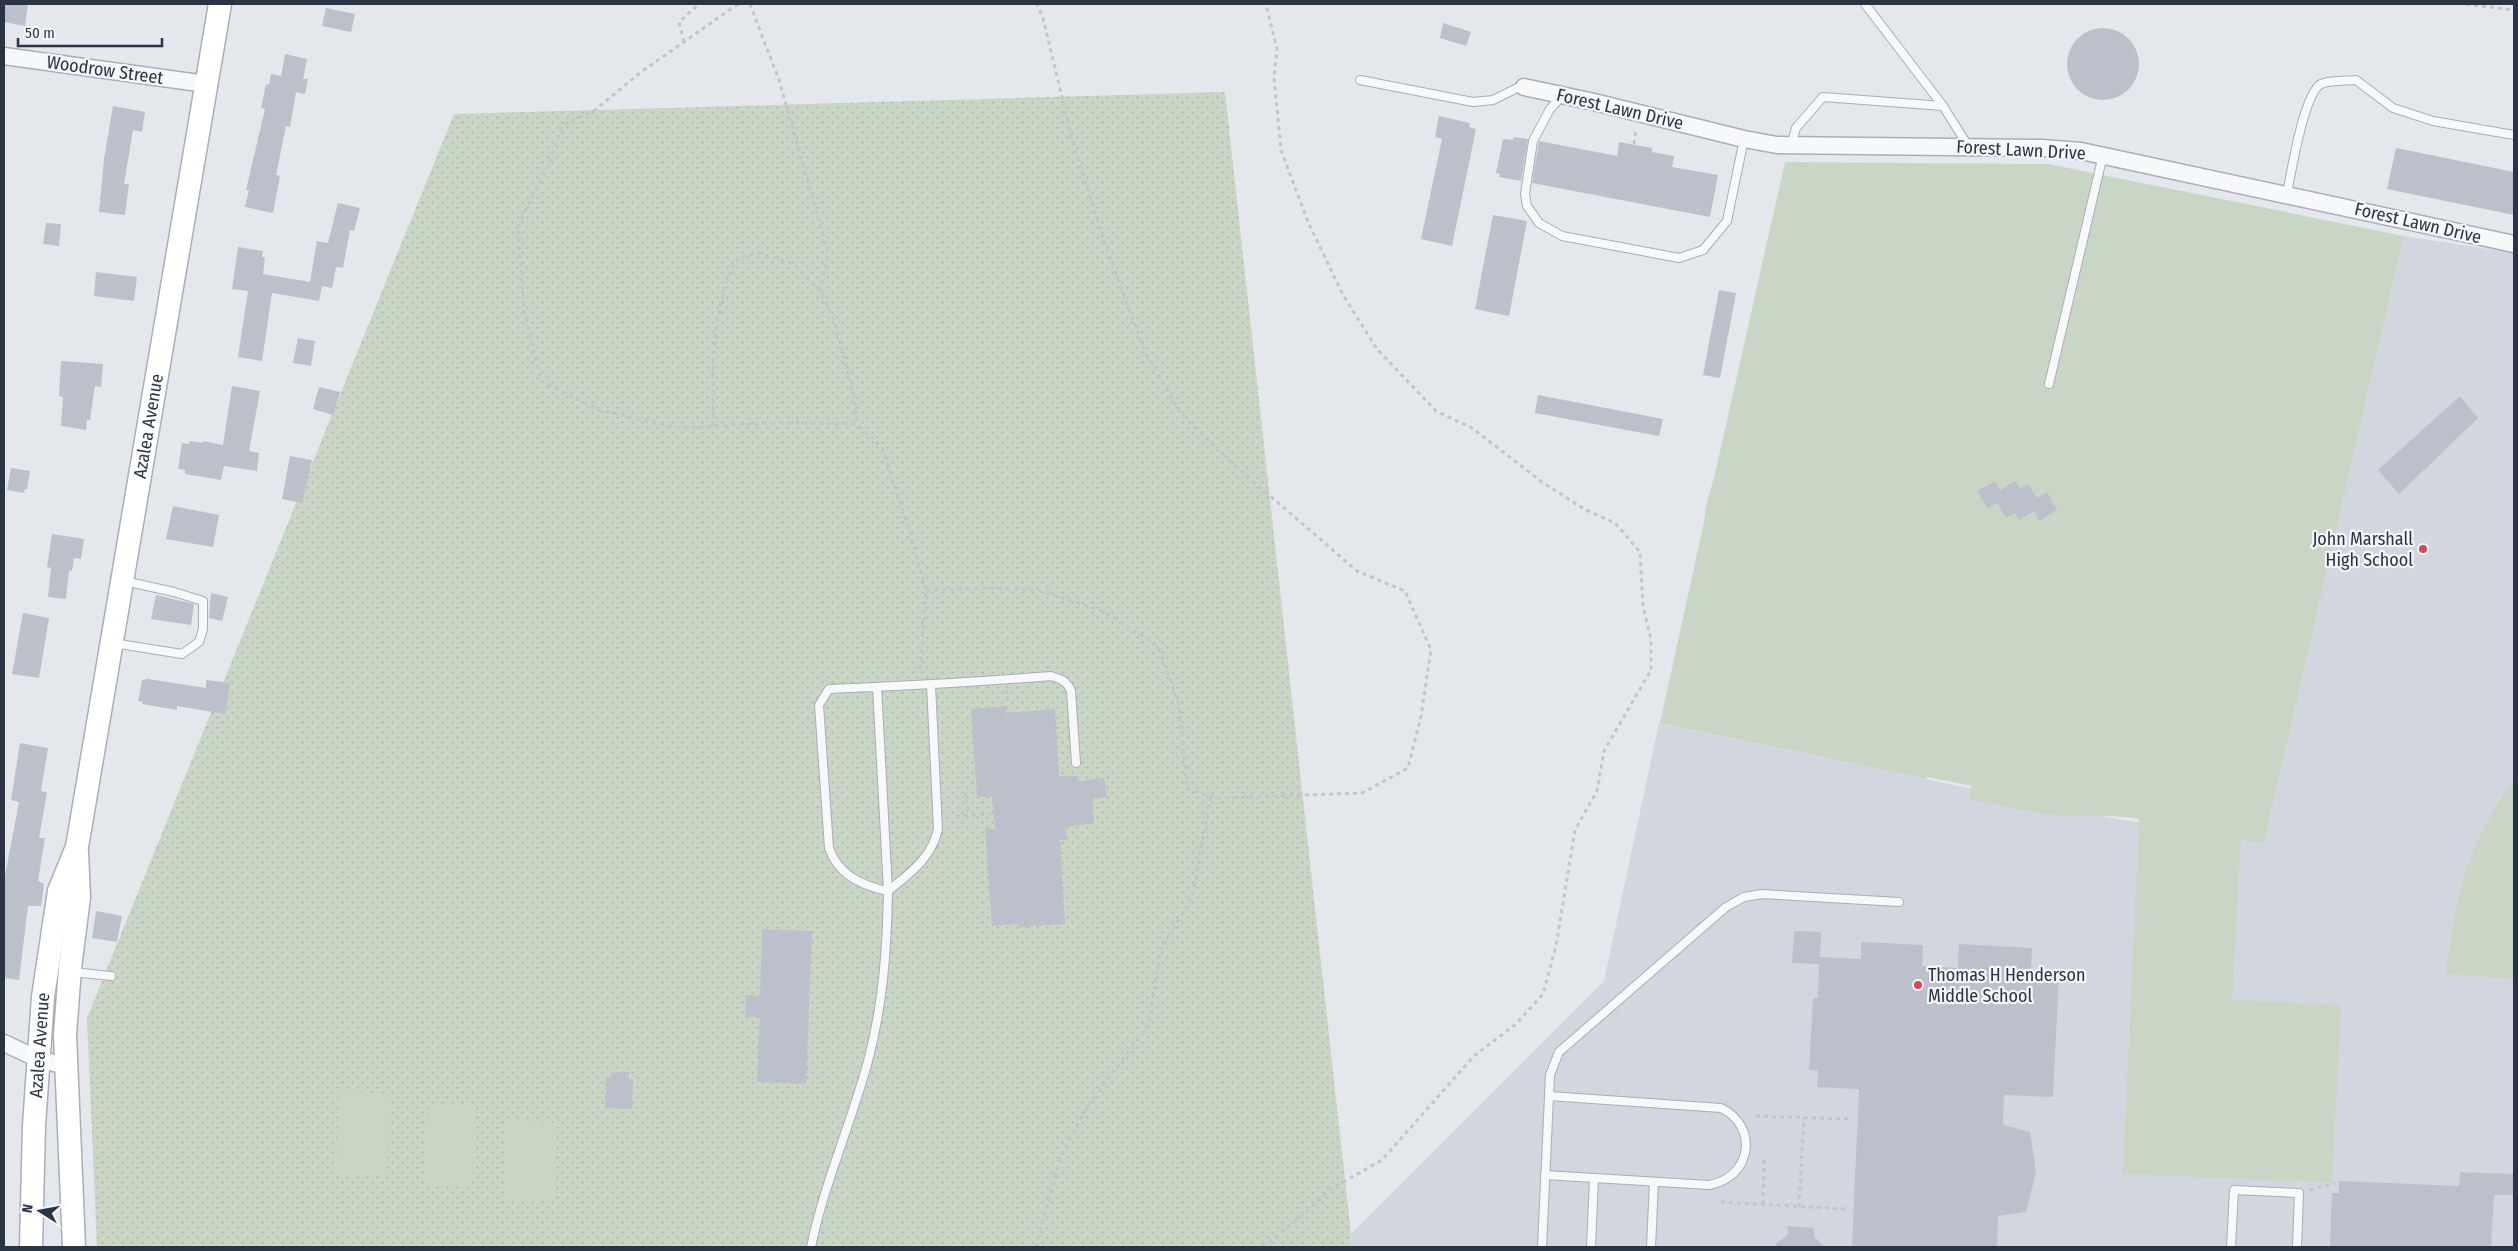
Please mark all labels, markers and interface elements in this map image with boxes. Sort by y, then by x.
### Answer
scale bar [18,15,161,47]
text: 50 m [25,24,55,42]
street label: Woodrow Street [45,51,165,89]
street label: Forest Lawn Drive [1554,84,1686,134]
street label: Forest Lawn Drive [1956,136,2086,164]
street label: Forest Lawn Drive [2352,198,2484,248]
street label: Azalea Avenue [129,372,168,480]
place label: John Marshall High School [2312,528,2413,571]
marker: John Marshall High School [2417,543,2429,555]
place label: Thomas H Henderson Middle School [1928,964,2085,1007]
marker: Thomas H Henderson Middle School [1912,979,1924,991]
street label: Azalea Avenue [25,991,55,1099]
north arrow [15,1186,65,1236]
text: N [19,1203,37,1214]

